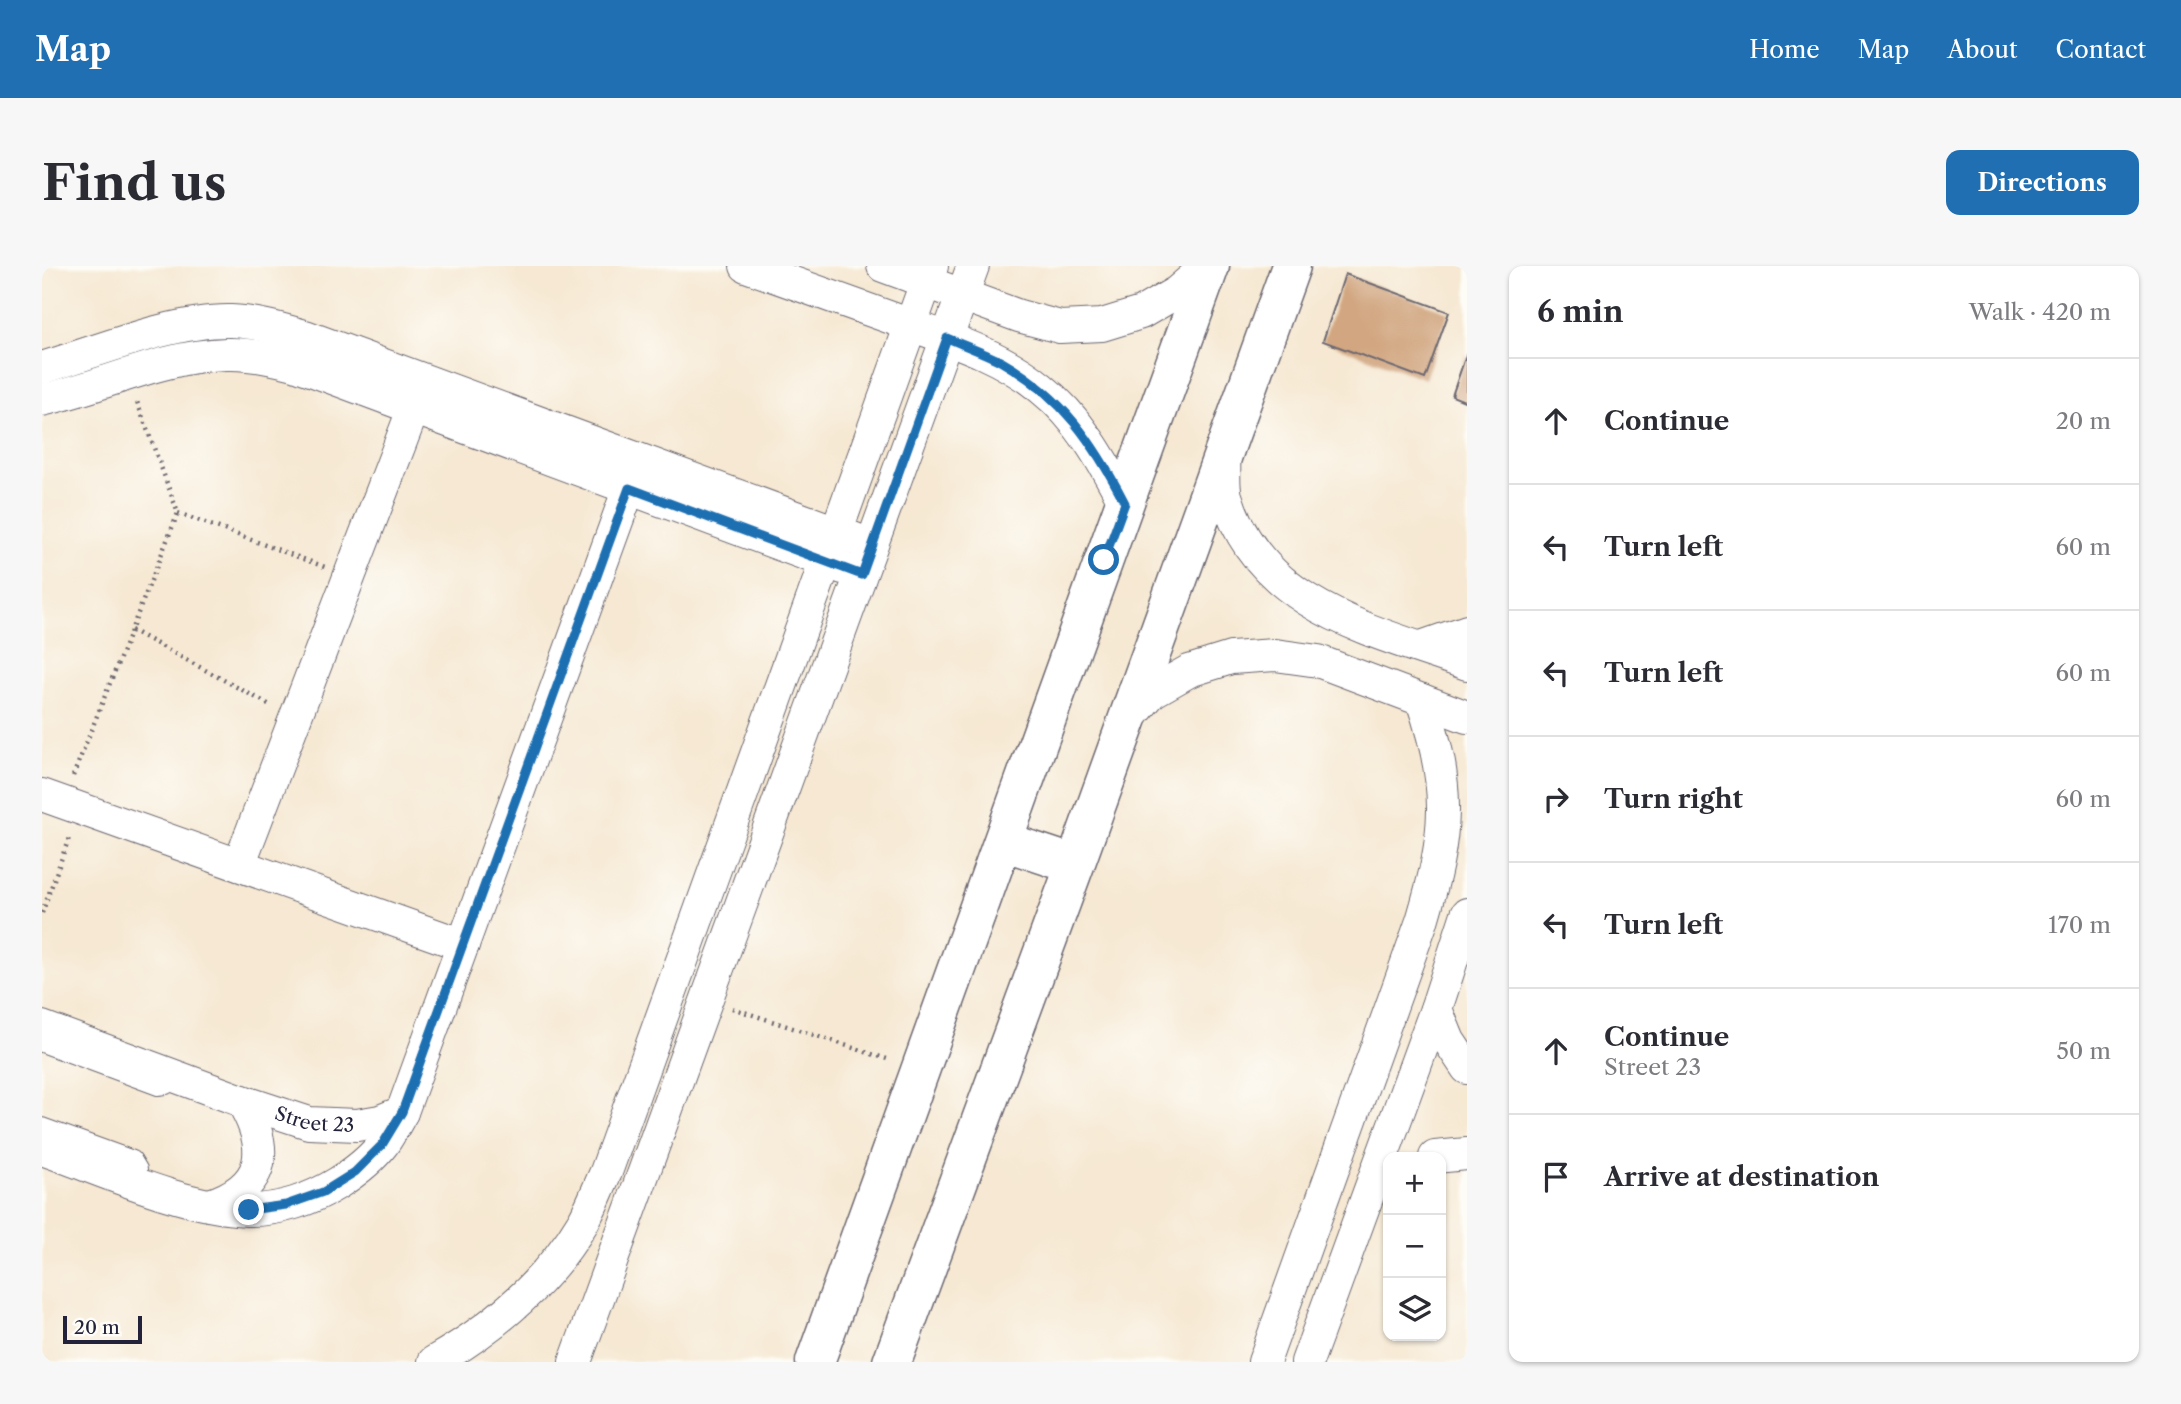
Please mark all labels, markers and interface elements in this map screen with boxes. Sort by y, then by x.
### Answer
text: Map [35,29,111,70]
text: Home [1749,35,1820,64]
text: Map [1858,35,1909,64]
text: About [1947,35,2018,64]
text: Contact [2056,35,2146,64]
button: Directions [1946,150,2139,215]
text: Find us [42,152,226,213]
text: 6 min [1537,293,1624,330]
text: Walk · 420 m [1969,298,2111,326]
icon: ahead [1537,402,1575,440]
text: Continue [1604,405,1729,437]
text: 20 m [2056,407,2111,435]
icon: left [1537,528,1575,566]
text: Turn left [1604,531,1723,563]
text: 60 m [2055,533,2111,561]
route start [1088,544,1119,575]
icon: left [1537,654,1575,692]
text: Turn left [1604,657,1723,689]
text: 60 m [2055,659,2111,687]
icon: right [1537,780,1575,818]
text: Turn right [1604,783,1743,815]
text: 60 m [2055,785,2111,813]
icon: left [1537,906,1575,944]
text: Turn left [1604,909,1723,941]
text: 170 m [2048,911,2111,939]
text: Continue [1604,1021,1729,1053]
icon: ahead [1537,1032,1575,1070]
text: 50 m [2056,1037,2111,1065]
text: Street 23 [1604,1053,1701,1081]
street label: Street 23 [272,1101,355,1136]
map controls [1383,1152,1446,1341]
button: + [1383,1152,1446,1215]
icon: arrive [1537,1158,1575,1196]
text: Arrive at destination [1604,1161,1879,1193]
route end [233,1194,264,1225]
button: − [1383,1215,1446,1278]
button: layers [1383,1278,1446,1341]
scale bar [63,1313,142,1345]
text: 20 m [74,1316,120,1339]

